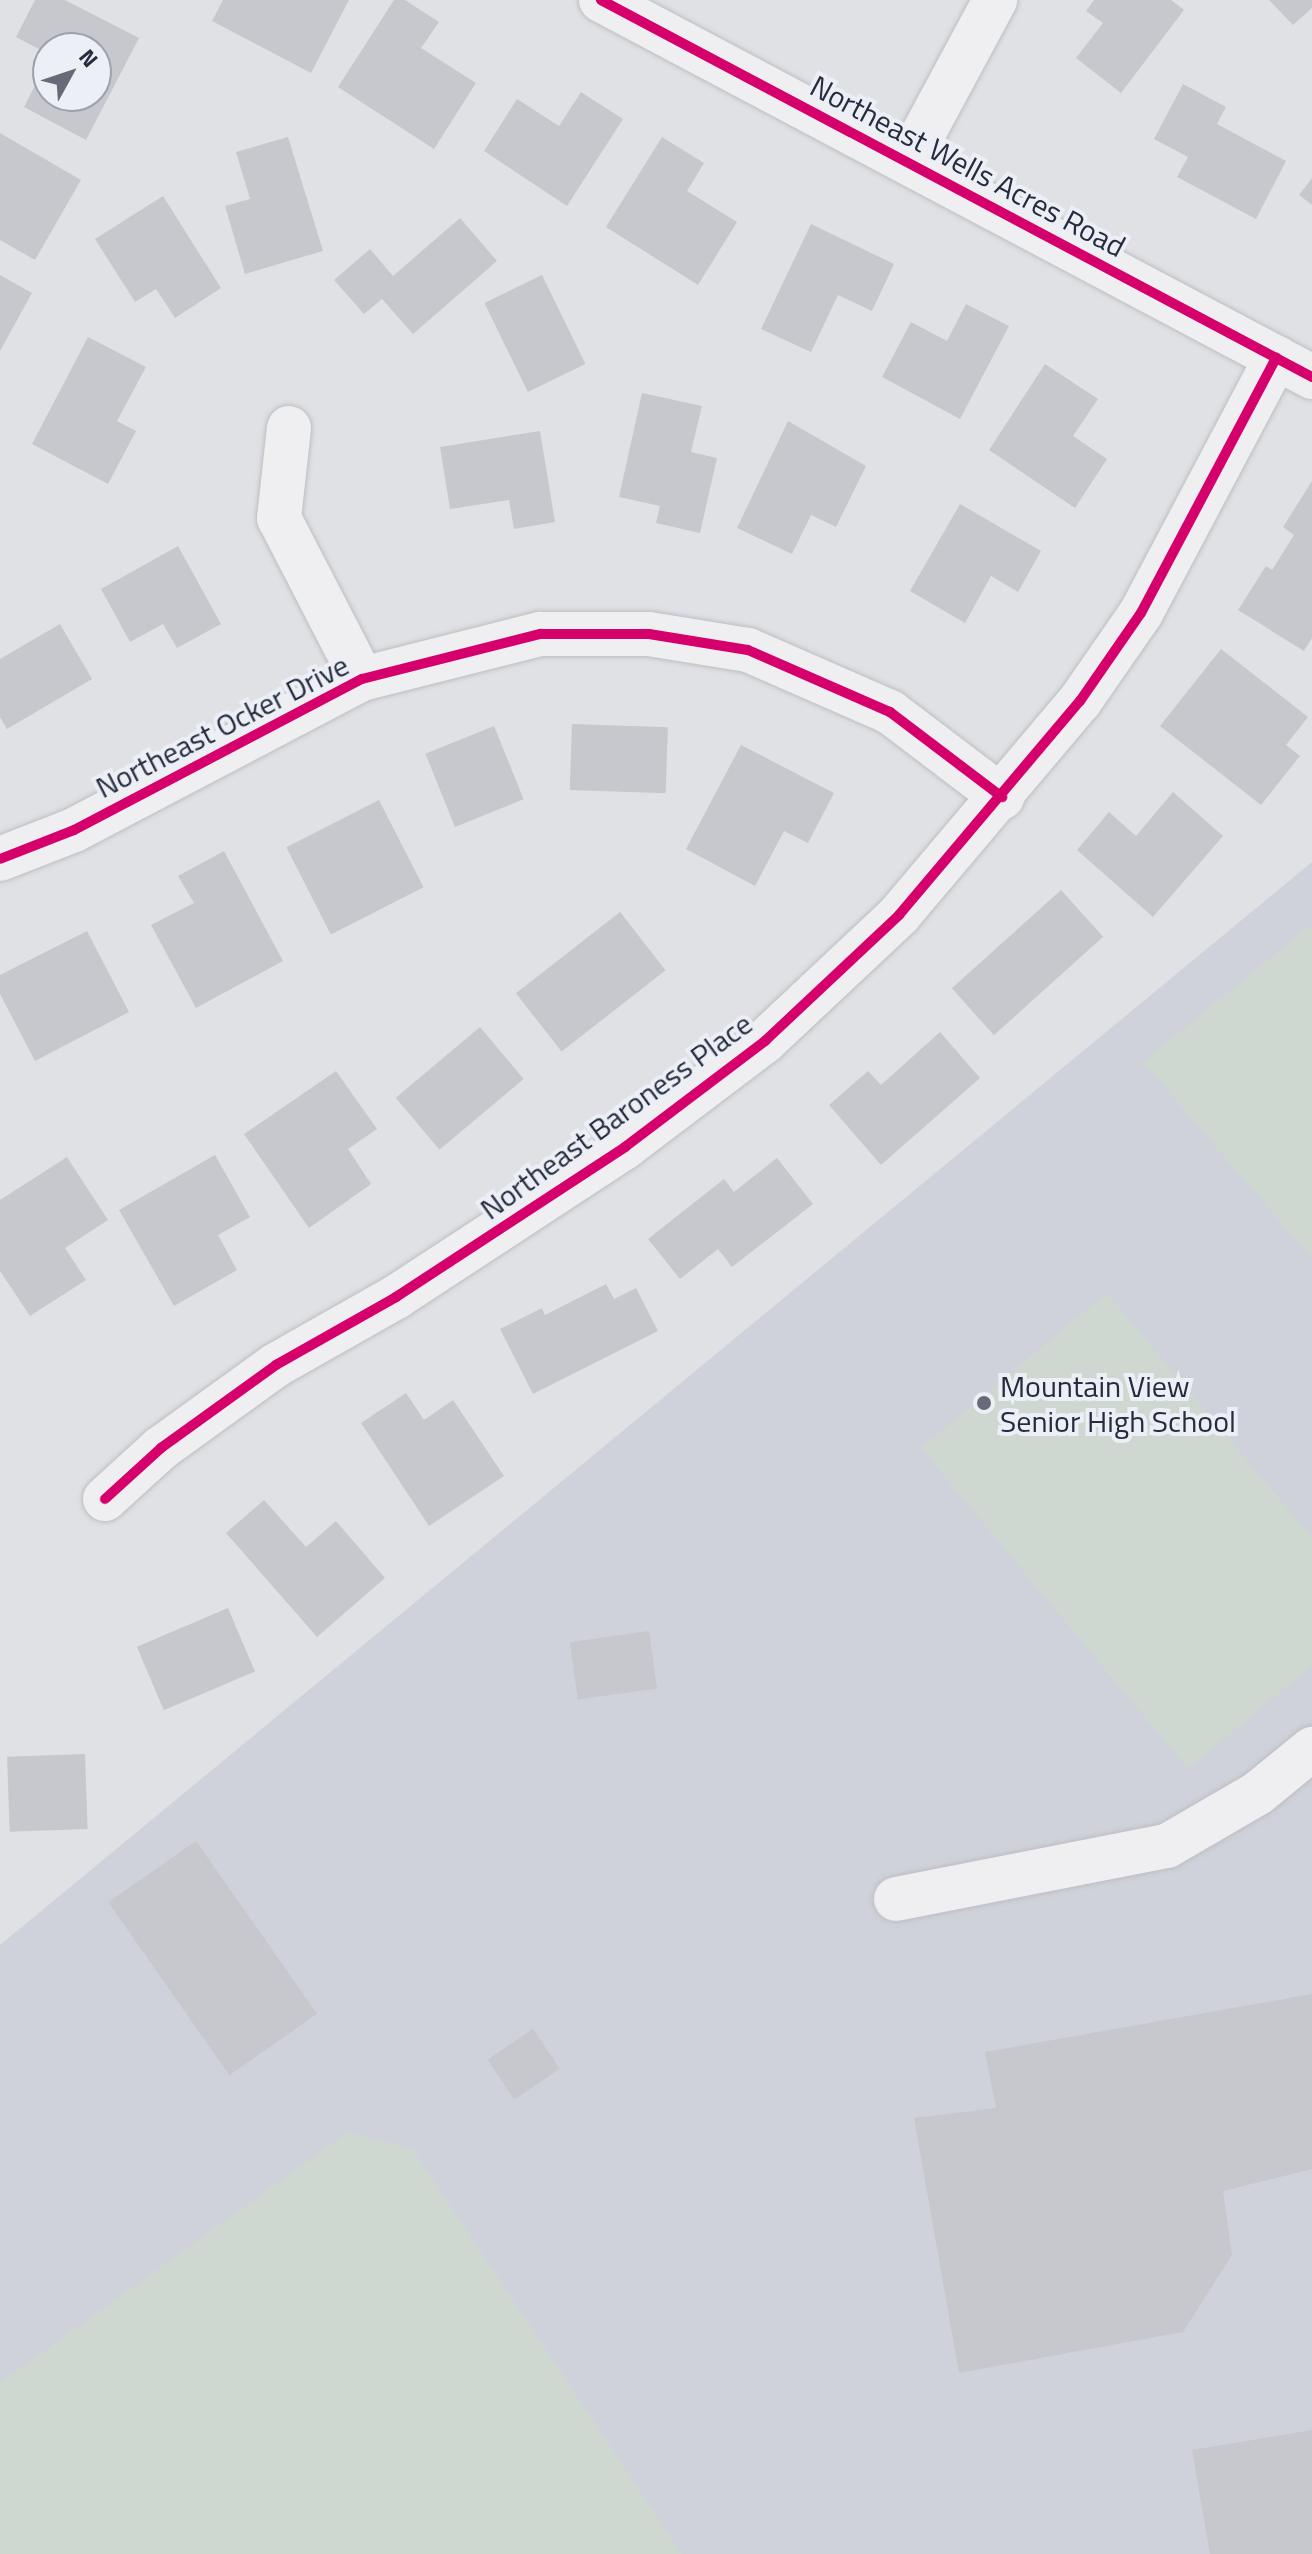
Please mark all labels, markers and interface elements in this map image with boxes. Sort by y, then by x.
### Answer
north arrow [32,32,112,112]
text: N [71,41,107,75]
street label: Northeast Wells Acres Road [804,68,1132,264]
street label: Northeast Ocker Drive [90,647,354,805]
street label: Northeast Baroness Place [473,1005,759,1227]
place label: Mountain View Senior High School [1000,1368,1236,1438]
marker: Mountain View Senior High School [975,1394,993,1412]

